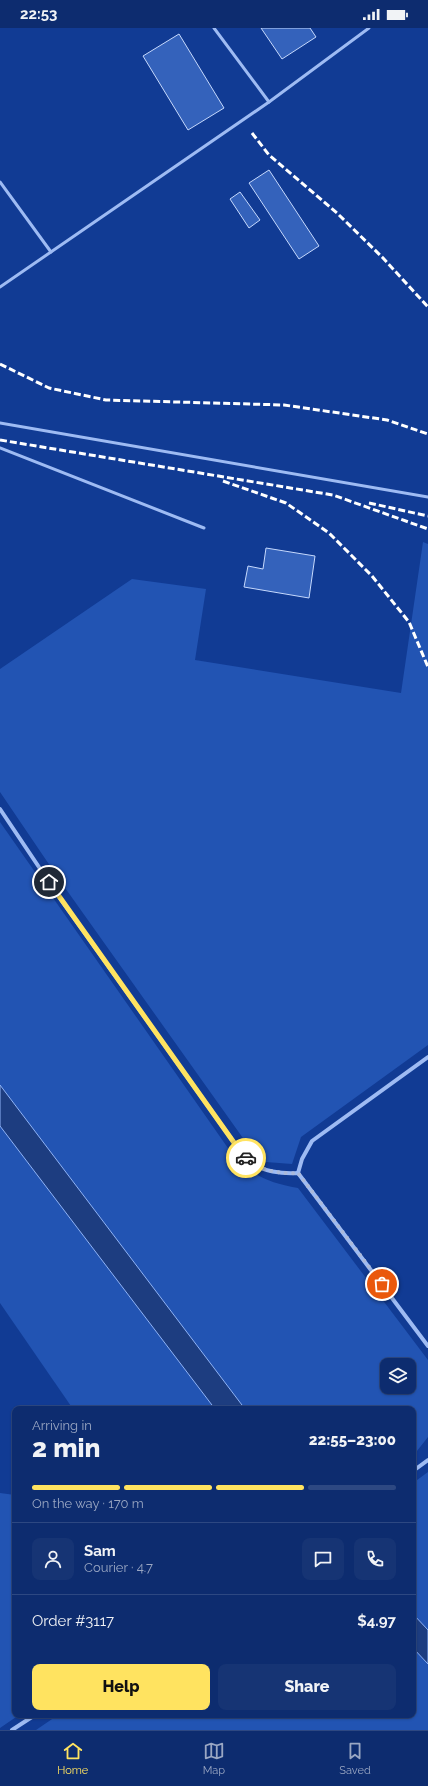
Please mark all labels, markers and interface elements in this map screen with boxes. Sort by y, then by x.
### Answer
text: 22:53 [20,5,57,23]
pin [32,865,66,899]
icon: home [38,871,60,893]
courier [226,1138,266,1178]
icon: car [235,1147,257,1169]
pin [365,1267,399,1301]
icon: bag [371,1273,393,1295]
map controls [380,1358,416,1394]
button: layers [380,1358,416,1394]
text: Arriving in [32,1418,92,1433]
text: 22:55–23:00 [309,1431,396,1449]
text: 2 min [32,1433,100,1463]
text: On the way · 170 m [32,1496,144,1511]
button: person [32,1538,74,1580]
button: chat [302,1538,344,1580]
button: phone [354,1538,396,1580]
text: Sam [84,1542,116,1560]
text: Courier · 4.7 [84,1560,153,1575]
text: Order #3117 [32,1612,114,1630]
text: $4.97 [357,1612,396,1630]
button: Help [32,1664,210,1710]
button: Share [218,1664,396,1710]
tab: Home [57,1740,88,1777]
tab: Map [203,1740,225,1777]
tab: Saved [339,1740,371,1777]

